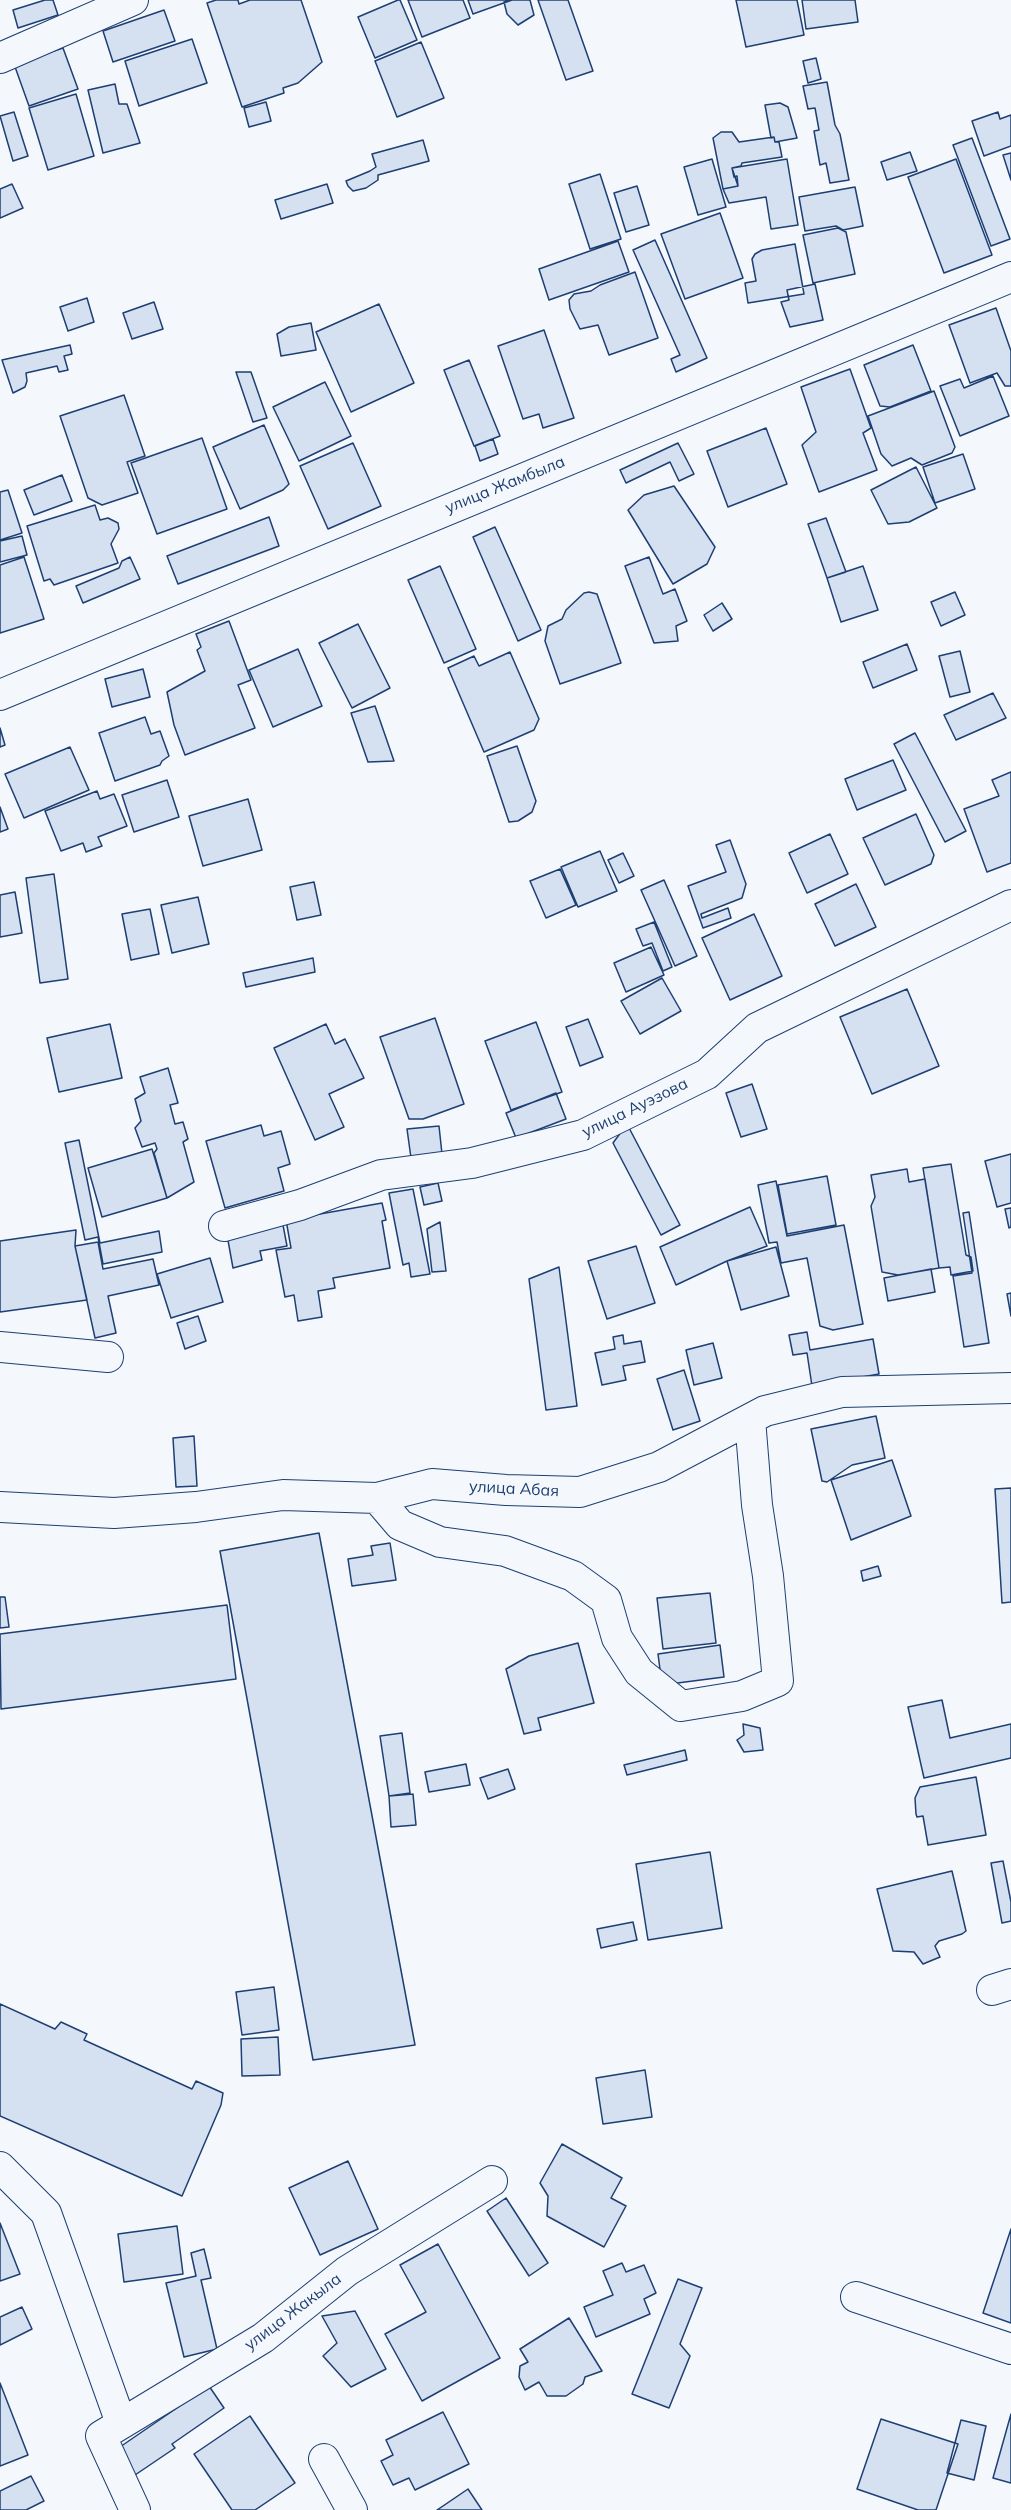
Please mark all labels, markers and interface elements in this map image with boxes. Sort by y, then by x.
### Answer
street label: улица Жамбыла [442,452,568,518]
street label: улица Ауэзова [579,1074,691,1142]
street label: улица Абая [469,1477,559,1501]
street label: улица Жакыла [241,2269,345,2355]

